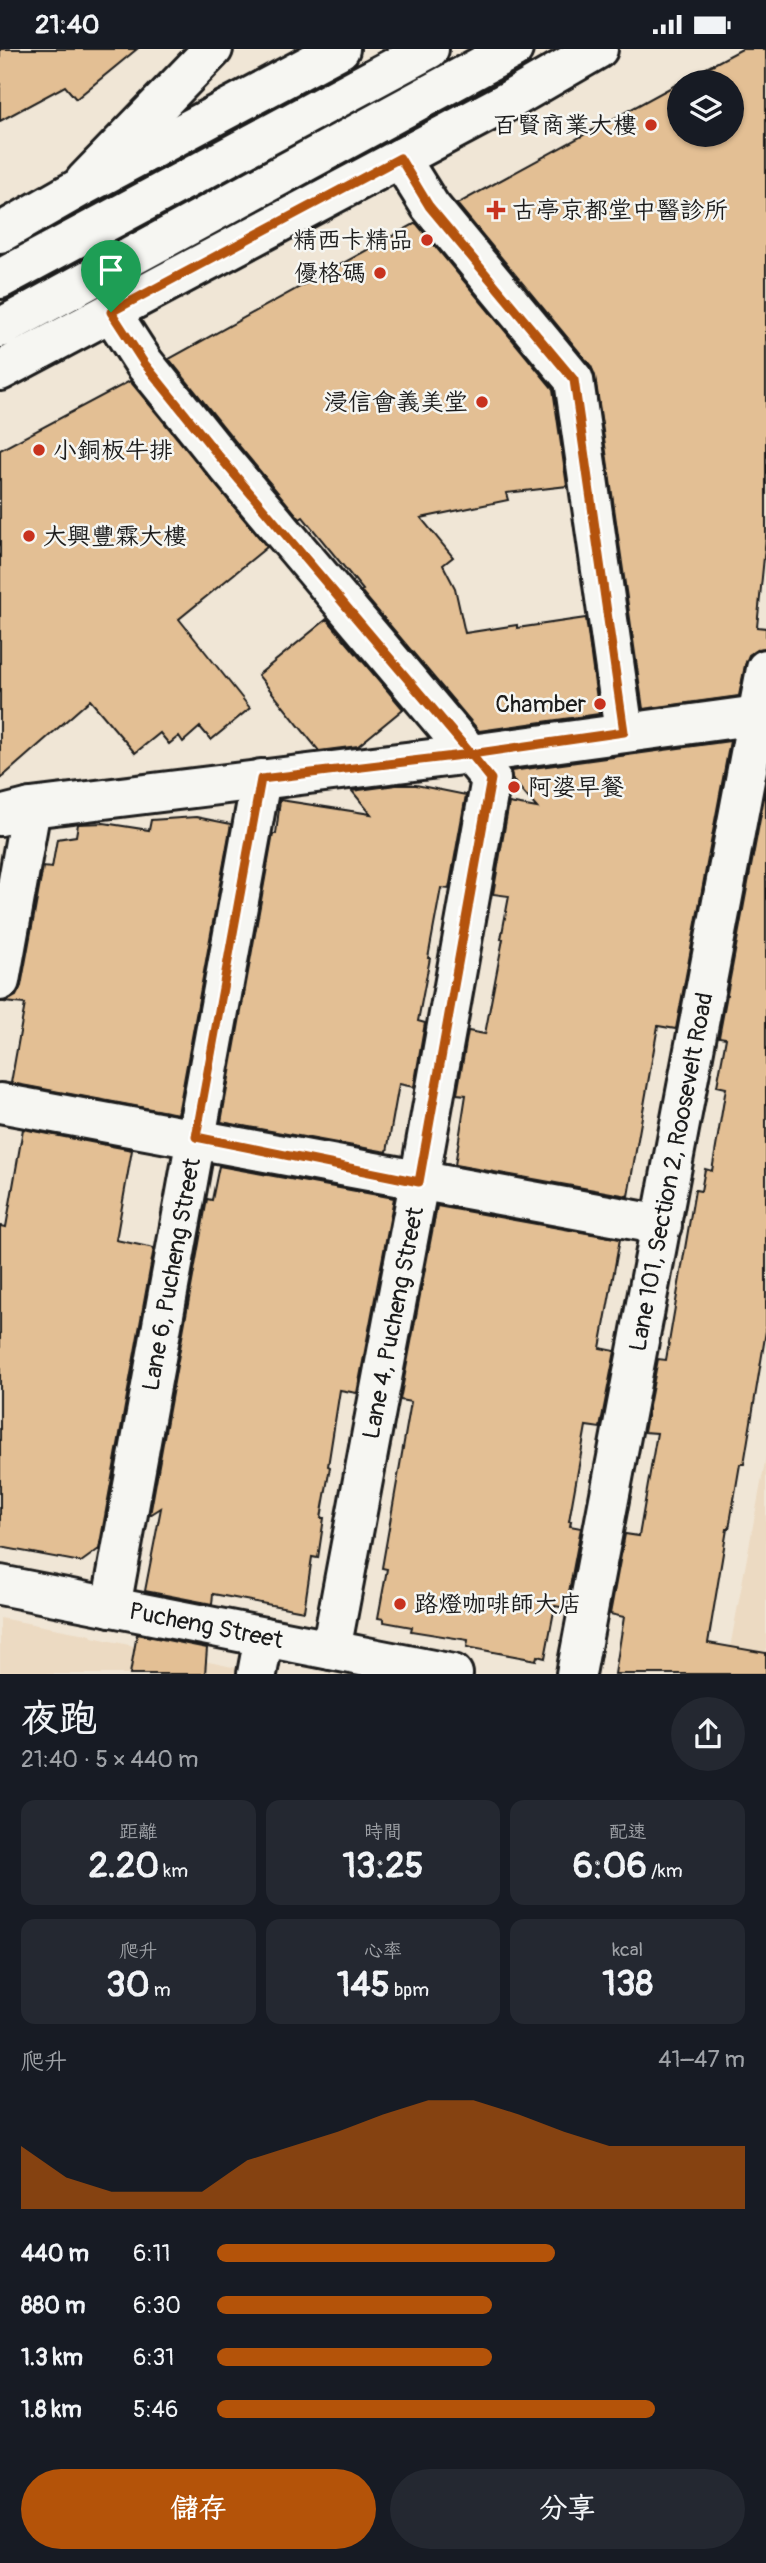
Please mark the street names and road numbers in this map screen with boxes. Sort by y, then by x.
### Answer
street label: Lane 101, Section 2, Roosevelt Road [623,990,720,1354]
street label: Lane 6, Pucheng Street [136,1155,207,1393]
street label: Lane 4, Pucheng Street [357,1204,430,1442]
street label: Pucheng Street [127,1597,286,1655]

